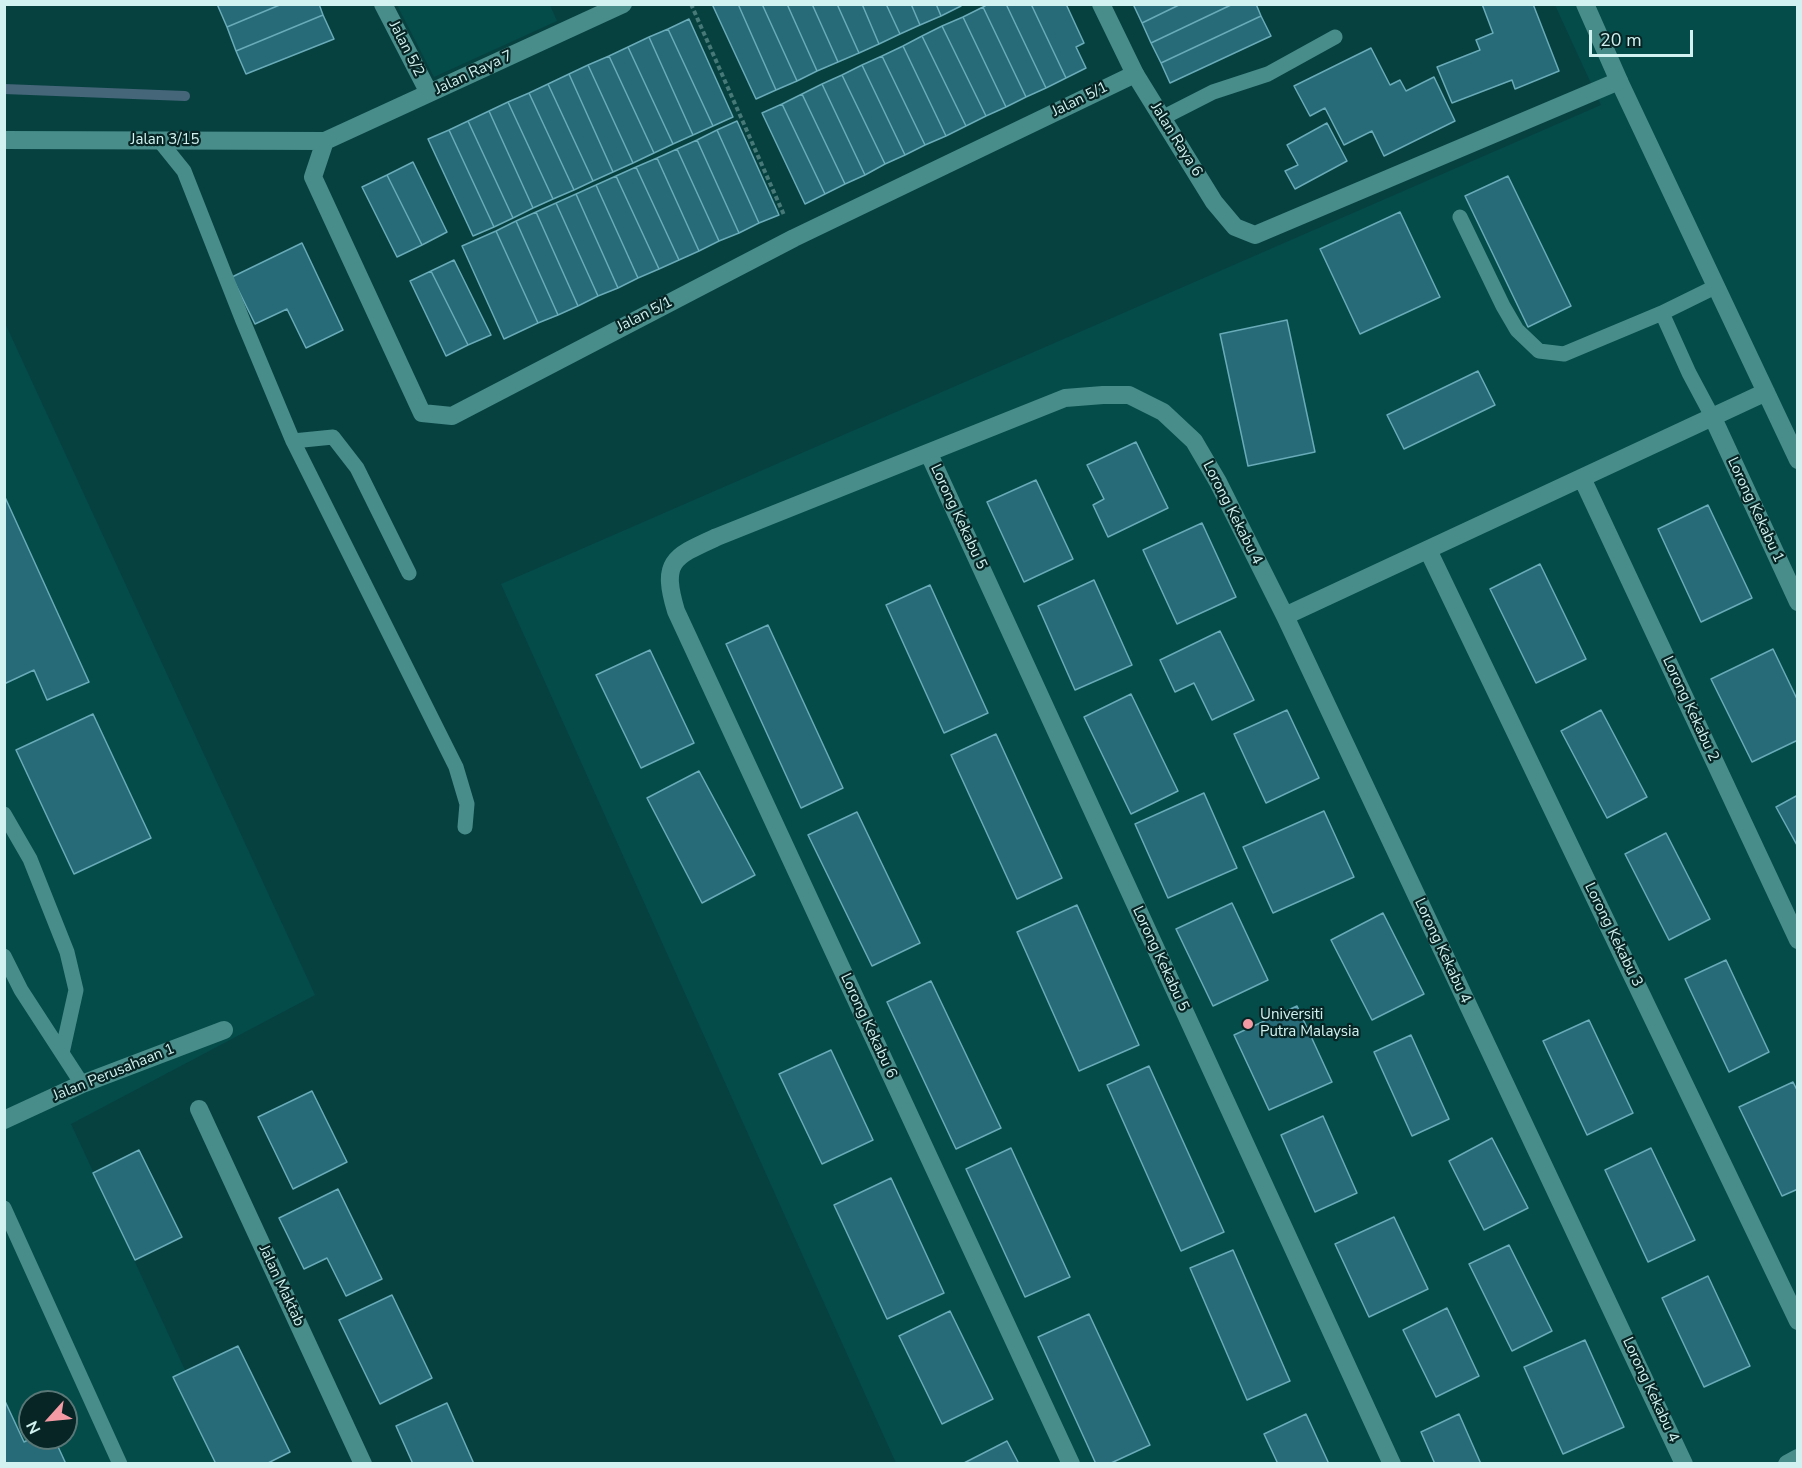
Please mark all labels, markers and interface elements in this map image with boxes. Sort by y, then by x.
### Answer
street label: Jalan 5/2 [384,18,428,80]
scale bar [1592,18,1696,56]
text: 20 m [1600,28,1642,52]
street label: Jalan Raya 7 [432,47,516,99]
street label: Jalan 5/1 [1049,79,1111,121]
street label: Jalan Raya 6 [1146,100,1206,180]
street label: Jalan 3/15 [131,131,199,149]
street label: Jalan 5/1 [614,293,676,337]
street label: Lorong Kekabu 1 [1723,455,1787,565]
street label: Lorong Kekabu 4 [1198,458,1266,568]
street label: Lorong Kekabu 5 [926,462,990,572]
street label: Lorong Kekabu 2 [1658,654,1722,764]
street label: Lorong Kekabu 3 [1580,880,1646,990]
street label: Lorong Kekabu 4 [1410,896,1474,1006]
street label: Lorong Kekabu 5 [1128,904,1192,1014]
street label: Lorong Kekabu 6 [836,971,900,1081]
place label: Universiti Putra Malaysia [1260,1006,1359,1041]
marker: Universiti Putra Malaysia [1241,1017,1255,1031]
street label: Jalan Perusahaan 1 [51,1040,177,1106]
street label: Jalan Maktab [254,1242,308,1330]
street label: Lorong Kekabu 4 [1618,1335,1682,1445]
north arrow [18,1390,78,1450]
text: N [21,1417,46,1438]

